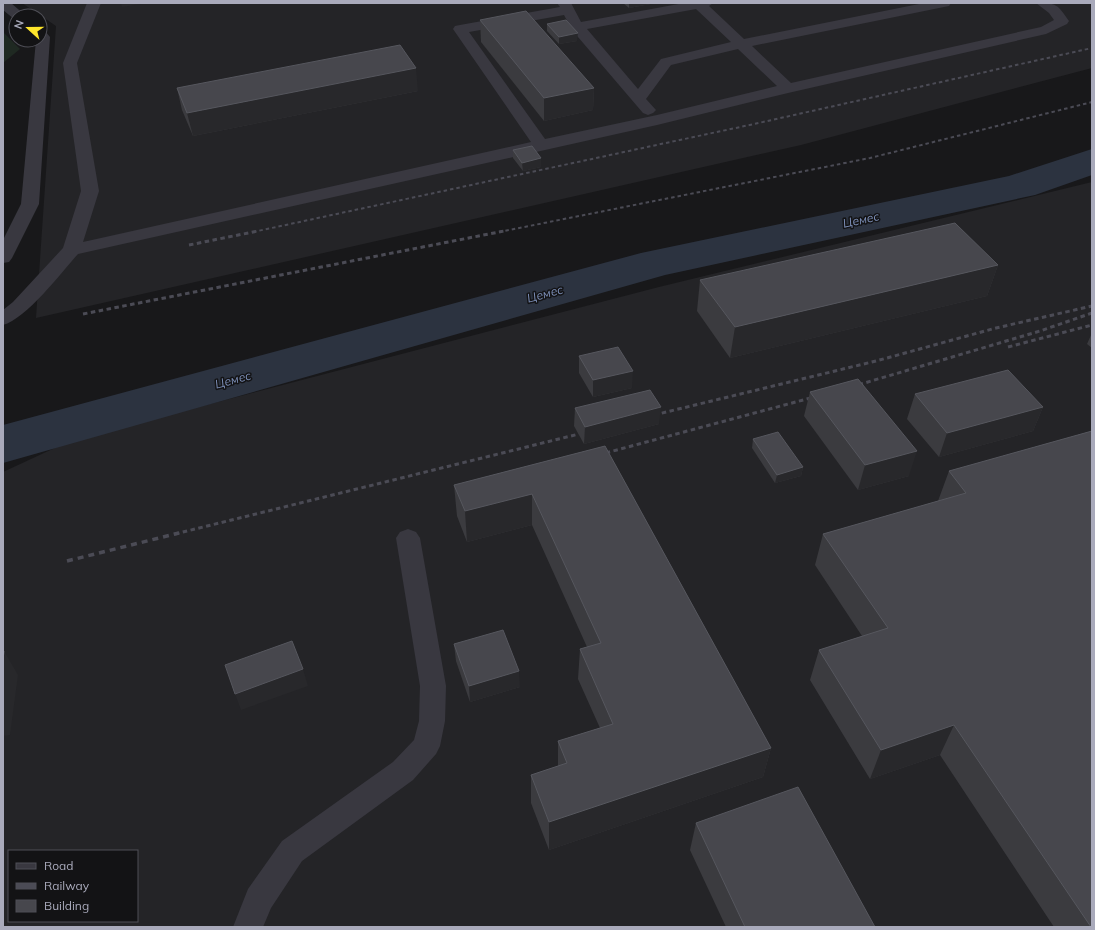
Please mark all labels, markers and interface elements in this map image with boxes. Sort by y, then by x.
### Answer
north arrow [8,8,48,48]
text: N [11,18,27,31]
water label: Цемес [841,208,881,231]
water label: Цемес [525,281,565,306]
water label: Цемес [213,367,253,392]
legend [8,850,138,922]
text: Road [44,858,73,873]
text: Railway [44,878,90,893]
text: Building [44,898,89,913]

